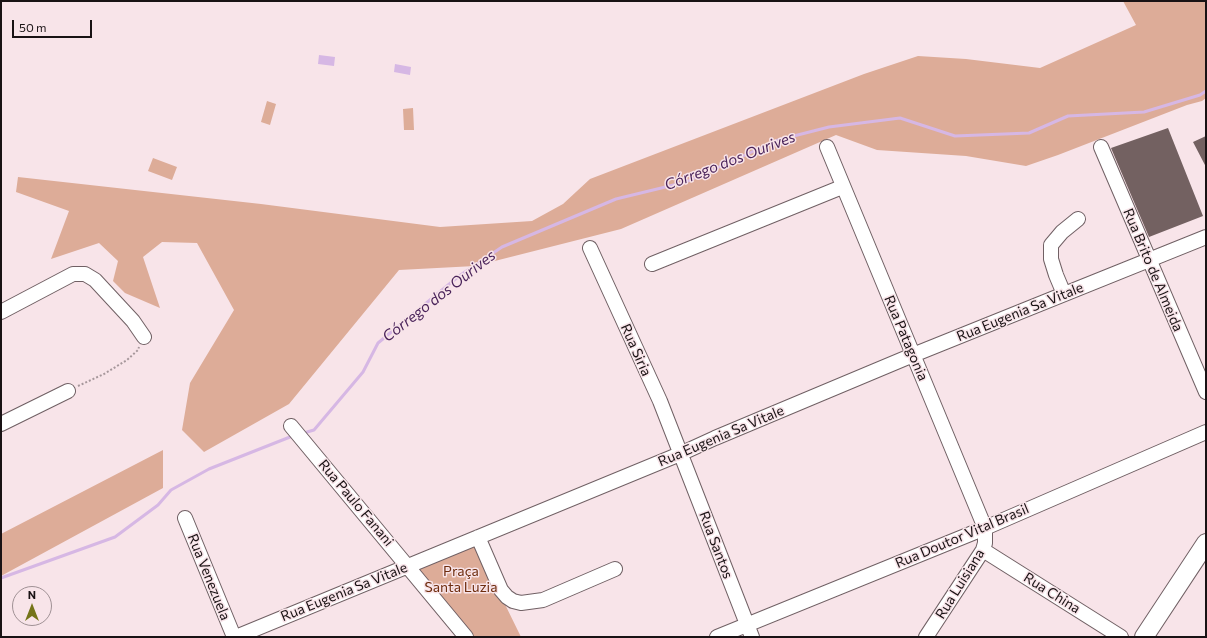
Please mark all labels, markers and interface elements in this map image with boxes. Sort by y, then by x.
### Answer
scale bar [14,12,94,38]
text: 50 m [19,20,47,34]
water label: Córrego dos Ourives [662,128,798,194]
street label: Rua Brito de Almeida [1119,206,1187,334]
water label: Córrego dos Ourives [379,246,499,346]
street label: Rua Eugenia Sa Vitale [954,279,1086,345]
street label: Rua Patagonia [880,293,932,383]
street label: Rua Siria [617,321,655,379]
street label: Rua Eugenia Sa Vitale [656,402,786,470]
street label: Rua Paulo Fanani [315,456,397,550]
street label: Rua Doutor Vital Brasil [893,500,1031,572]
street label: Rua Santos [695,509,737,581]
street label: Rua Venezuela [184,531,234,623]
street label: Rua Luisiana [932,546,988,622]
street label: Rua Eugenia Sa Vitale [278,559,410,625]
park label: Praça Santa Luzia [424,563,498,596]
street label: Rua China [1021,569,1083,617]
north arrow [12,586,52,626]
text: N [28,588,36,601]

